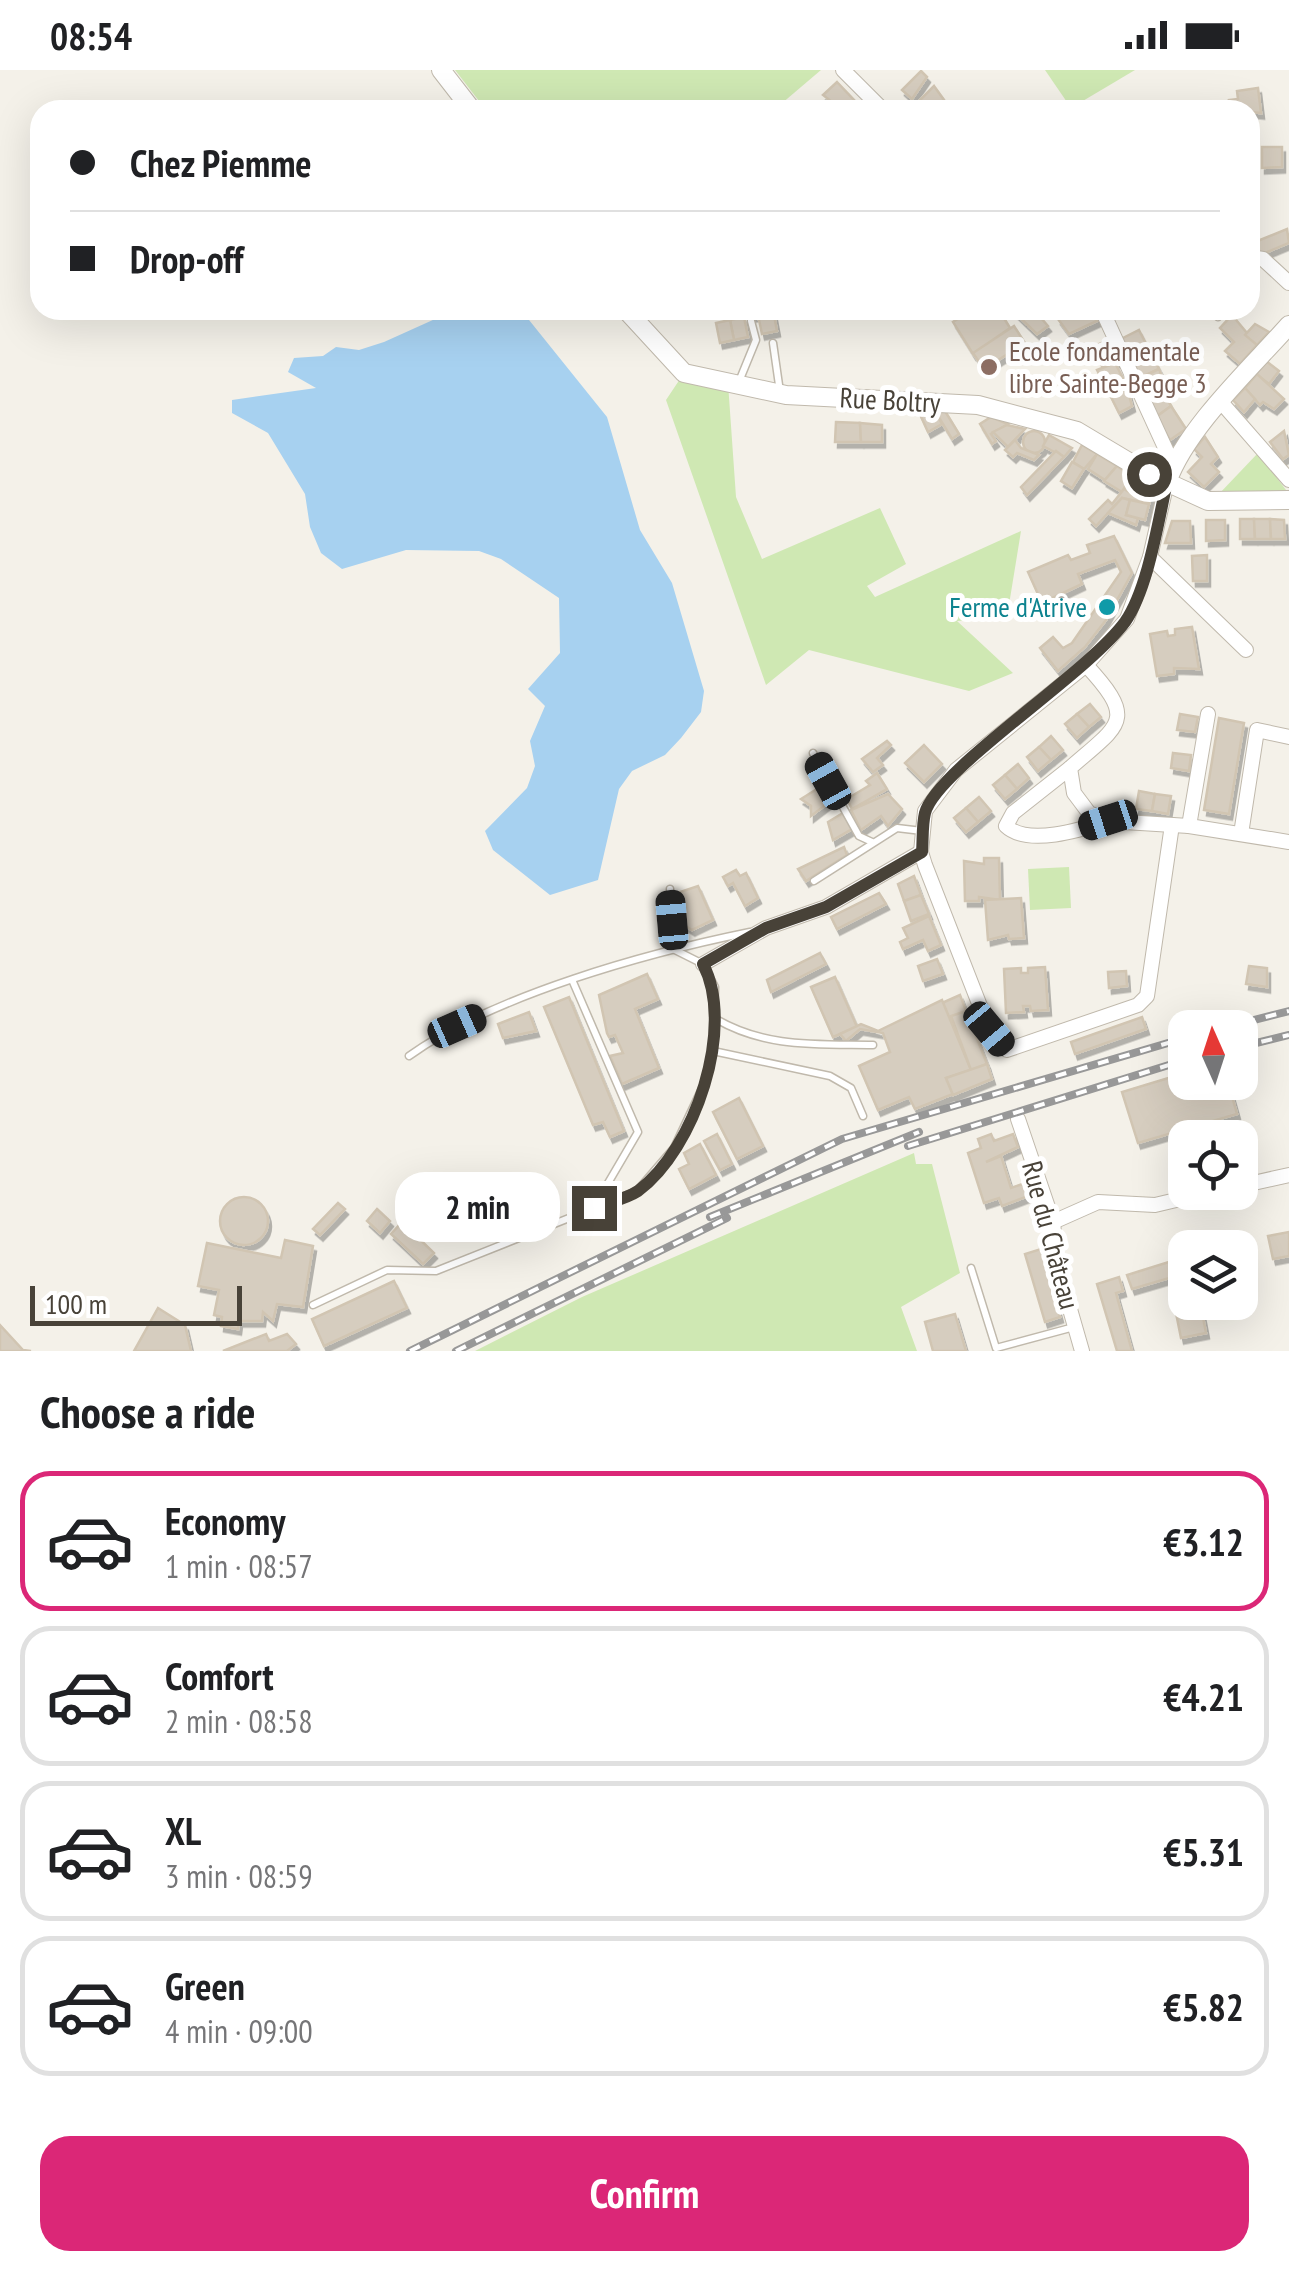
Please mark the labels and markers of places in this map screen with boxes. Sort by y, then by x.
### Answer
place label: Ecole fondamentale libre Sainte-Begge 3 [1009,332,1207,401]
marker: Ecole fondamentale libre Sainte-Begge 3 [978,356,1000,378]
place label: Ferme d'Atrive [949,588,1087,625]
marker: Ferme d'Atrive [1096,596,1118,618]

